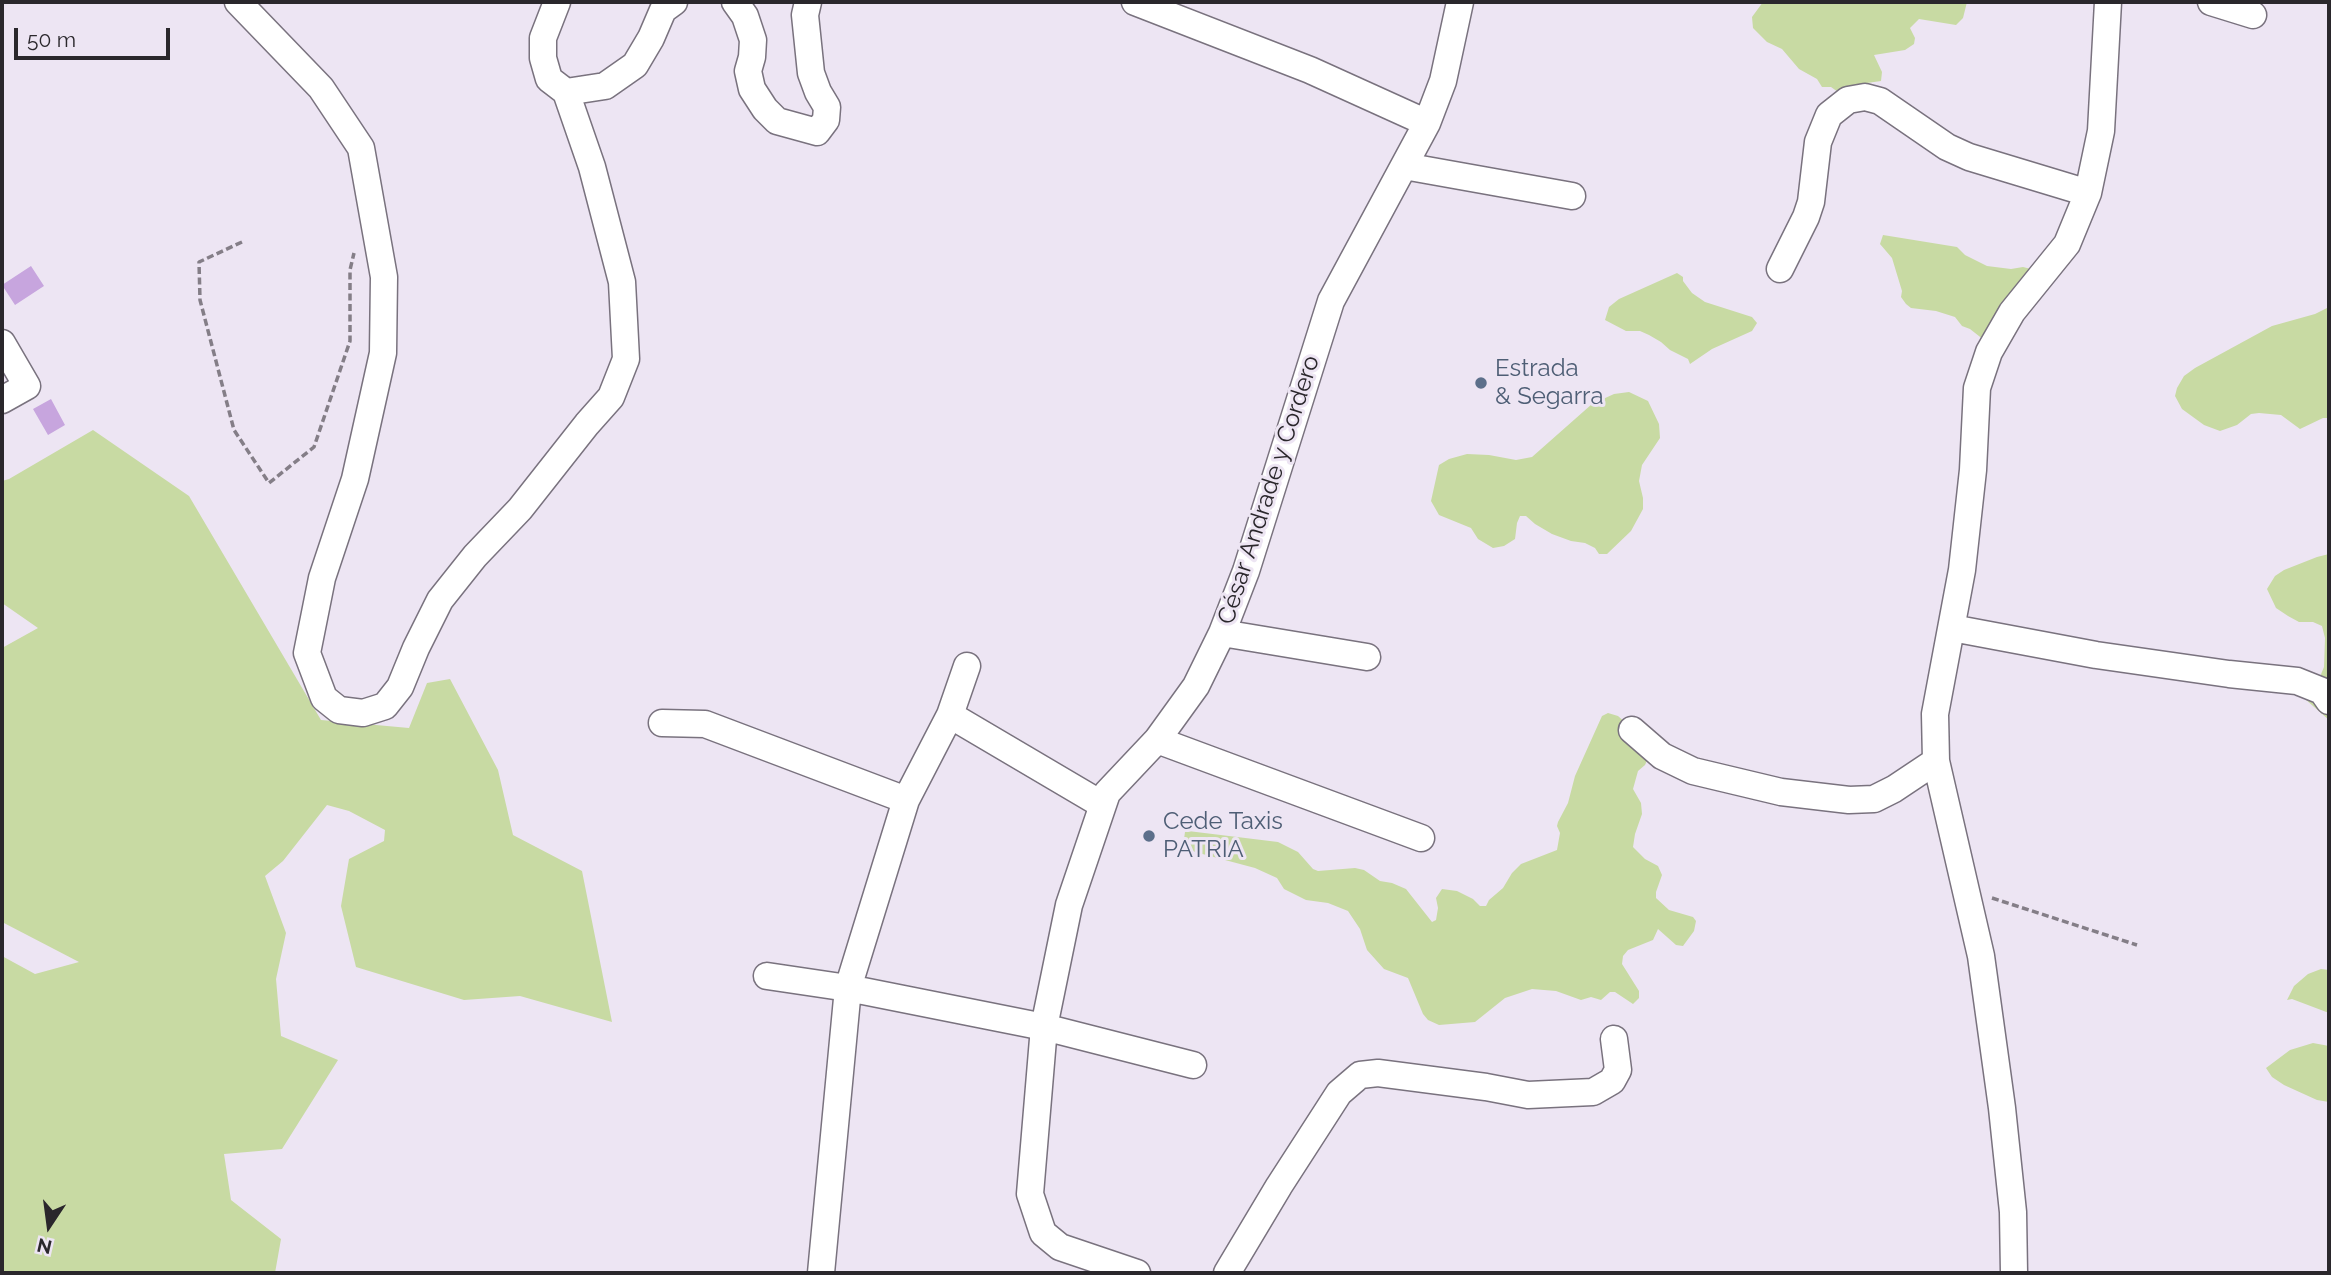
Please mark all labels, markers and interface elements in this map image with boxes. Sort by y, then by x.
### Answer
scale bar [18,14,173,58]
text: 50 m [27,27,76,52]
street label: César Andrade y Cordero [1212,352,1326,628]
place label: Estrada & Segarra [1495,355,1604,411]
marker: Estrada & Segarra [1473,375,1489,391]
place label: Cede Taxis PATRIA [1163,808,1283,864]
marker: Cede Taxis PATRIA [1141,828,1157,844]
north arrow [14,1191,84,1261]
text: N [35,1234,54,1259]

